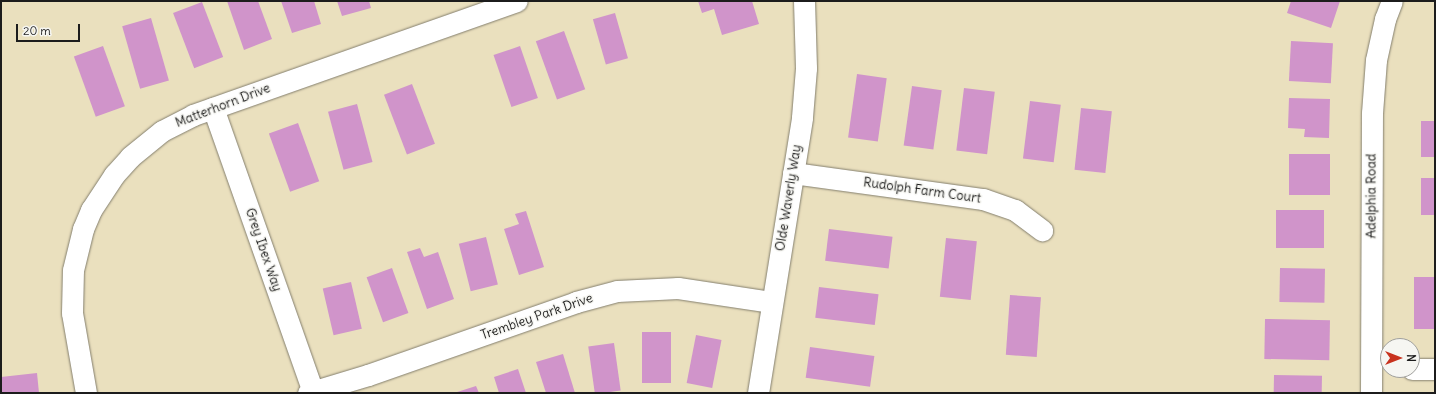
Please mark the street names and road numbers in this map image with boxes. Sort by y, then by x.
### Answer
street label: Matterhorn Drive [173,81,273,131]
street label: Olde Waverly Way [773,144,805,252]
street label: Adelphia Road [1364,154,1380,238]
street label: Rudolph Farm Court [862,175,982,207]
street label: Grey Ibex Way [241,206,285,294]
street label: Trembley Park Drive [479,290,595,344]

